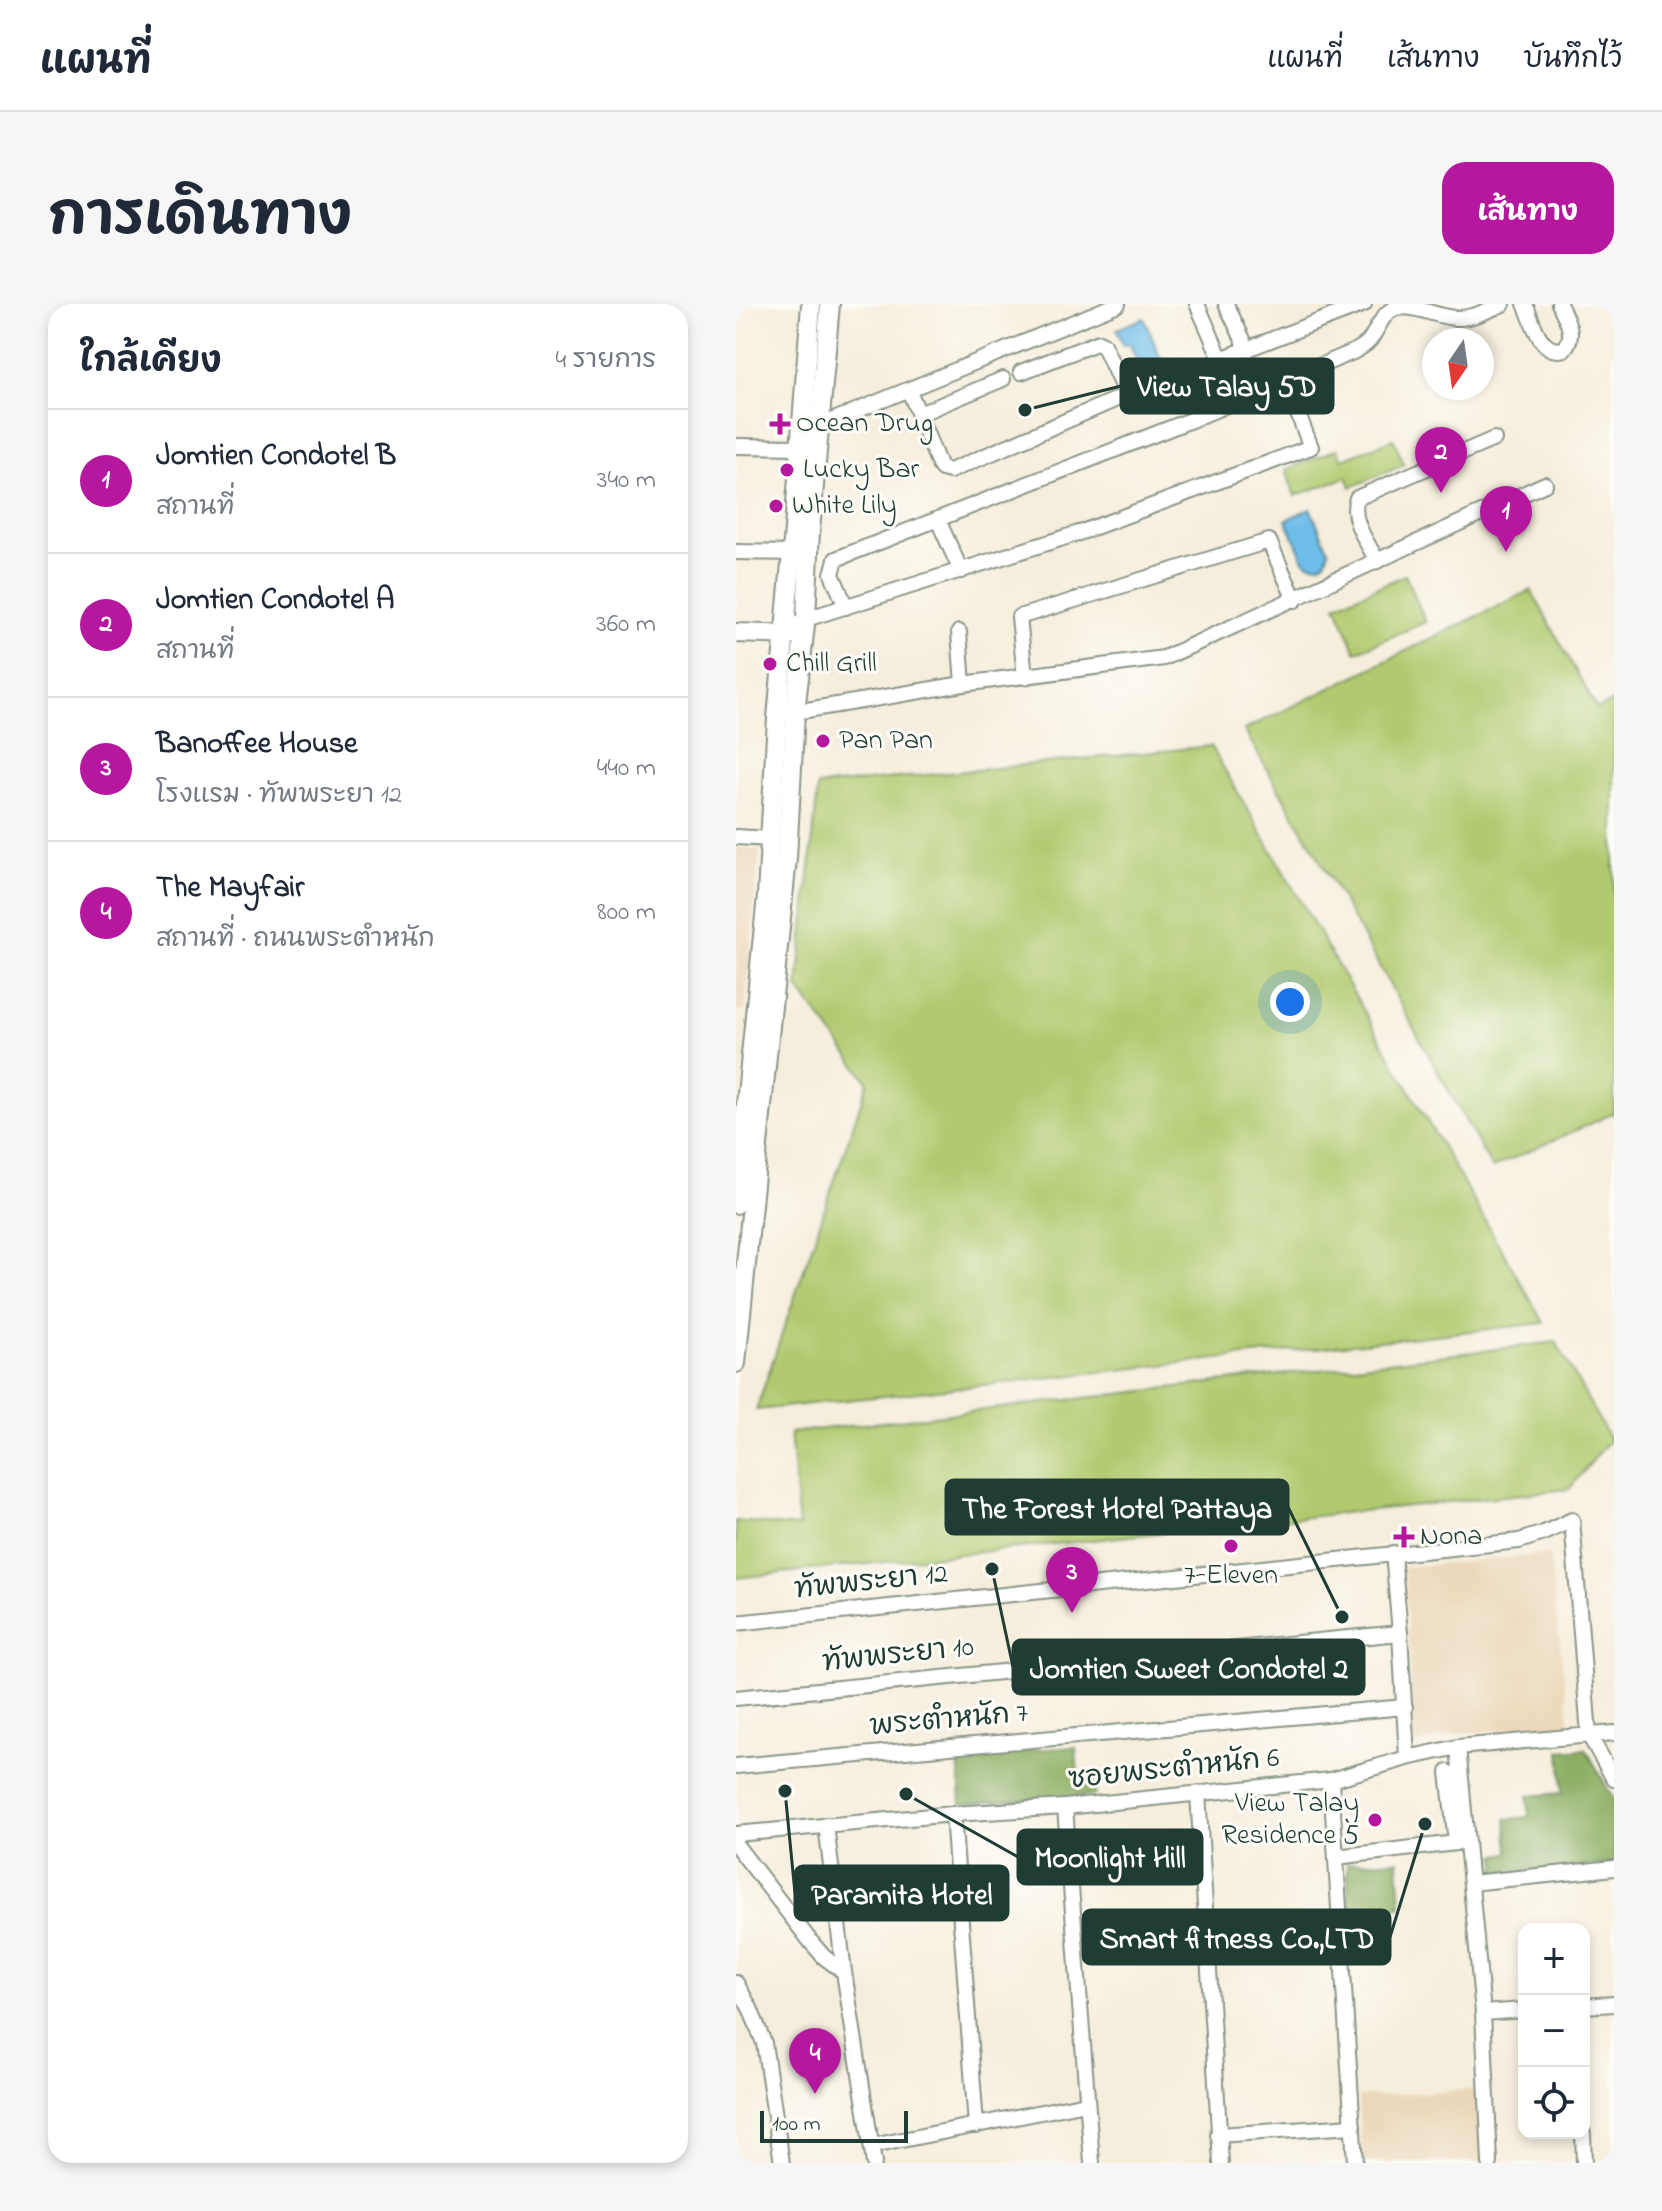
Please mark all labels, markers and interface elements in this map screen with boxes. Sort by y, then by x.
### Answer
text: แผนที่ [40,35,151,91]
text: แผนที่ [1267,40,1343,81]
text: เส้นทาง [1387,40,1480,81]
text: บันทึกไว้ [1524,40,1622,81]
button: เส้นทาง [1442,162,1614,254]
text: การเดินทาง [48,179,352,260]
north arrow [1422,328,1494,400]
text: ใกล้เคียง [80,338,222,388]
text: 4 รายการ [555,342,656,380]
callout: View Talay 5D [1121,359,1333,413]
text: View Talay 5D [1136,367,1317,411]
place label: Ocean Drug [796,404,933,445]
marker: Ocean Drug [771,415,789,433]
pin: 2 [1415,427,1467,493]
text: Jomtien Condotel B [156,435,396,479]
place label: Lucky Bar [803,450,920,491]
marker: Lucky Bar [778,461,796,479]
text: 1 [102,462,110,500]
text: 340 m [597,462,656,500]
place label: White Lily [792,486,897,527]
pin: 1 [1480,486,1532,552]
text: สถานที่ [156,489,235,527]
marker: White Lily [767,497,785,515]
text: Jomtien Condotel A [156,579,395,623]
text: 2 [100,606,112,644]
text: 360 m [596,606,656,644]
text: สถานที่ [156,633,235,671]
place label: Chill Grill [786,644,877,685]
marker: Chill Grill [761,655,779,673]
place label: Pan Pan [839,721,933,762]
text: Banoffee House [156,723,358,767]
marker: Pan Pan [814,732,832,750]
text: 3 [101,750,111,788]
text: 440 m [597,750,656,788]
text: โรงแรม · ทัพพระยา 12 [156,777,402,815]
text: The Mayfair [156,867,304,911]
text: 4 [101,894,111,932]
text: 800 m [597,894,656,932]
text: สถานที่ · ถนนพระตำหนัก [156,921,435,959]
your location [1270,982,1310,1022]
callout: The Forest Hotel Pattaya [946,1480,1288,1534]
text: The Forest Hotel Pattaya [962,1489,1272,1533]
place label: Nona [1420,1517,1482,1558]
marker: Nona [1395,1528,1413,1546]
marker: 7-Eleven [1222,1537,1240,1555]
pin: 3 [1046,1547,1098,1613]
street label: ทัพพระยา 12 [792,1555,950,1611]
place label: 7-Eleven [1184,1556,1278,1597]
street label: ทัพพระยา 10 [820,1628,976,1684]
callout: Jomtien Sweet Condotel 2 [1013,1640,1364,1694]
text: Jomtien Sweet Condotel 2 [1030,1649,1348,1693]
street label: พระตำหนัก 7 [868,1693,1030,1748]
street label: ซอยพระตำหนัก 6 [1066,1738,1281,1801]
place label: View Talay Residence 5 [1222,1784,1359,1857]
marker: View Talay Residence 5 [1366,1811,1384,1829]
callout: Moonlight Hill [1018,1830,1202,1884]
text: Moonlight Hill [1034,1838,1186,1883]
callout: Paramita Hotel [795,1866,1008,1920]
text: Paramita Hotel [811,1875,993,1919]
callout: Smart fitness Co.,LTD [1083,1910,1390,1964]
text: Smart fitness Co.,LTD [1100,1919,1374,1963]
map controls [1518,1923,1590,2139]
button: + [1518,1923,1590,1995]
button: − [1518,1995,1590,2067]
pin: 4 [789,2028,841,2094]
button: locate [1518,2067,1590,2139]
scale bar [760,2107,908,2143]
text: 100 m [772,2109,821,2141]

